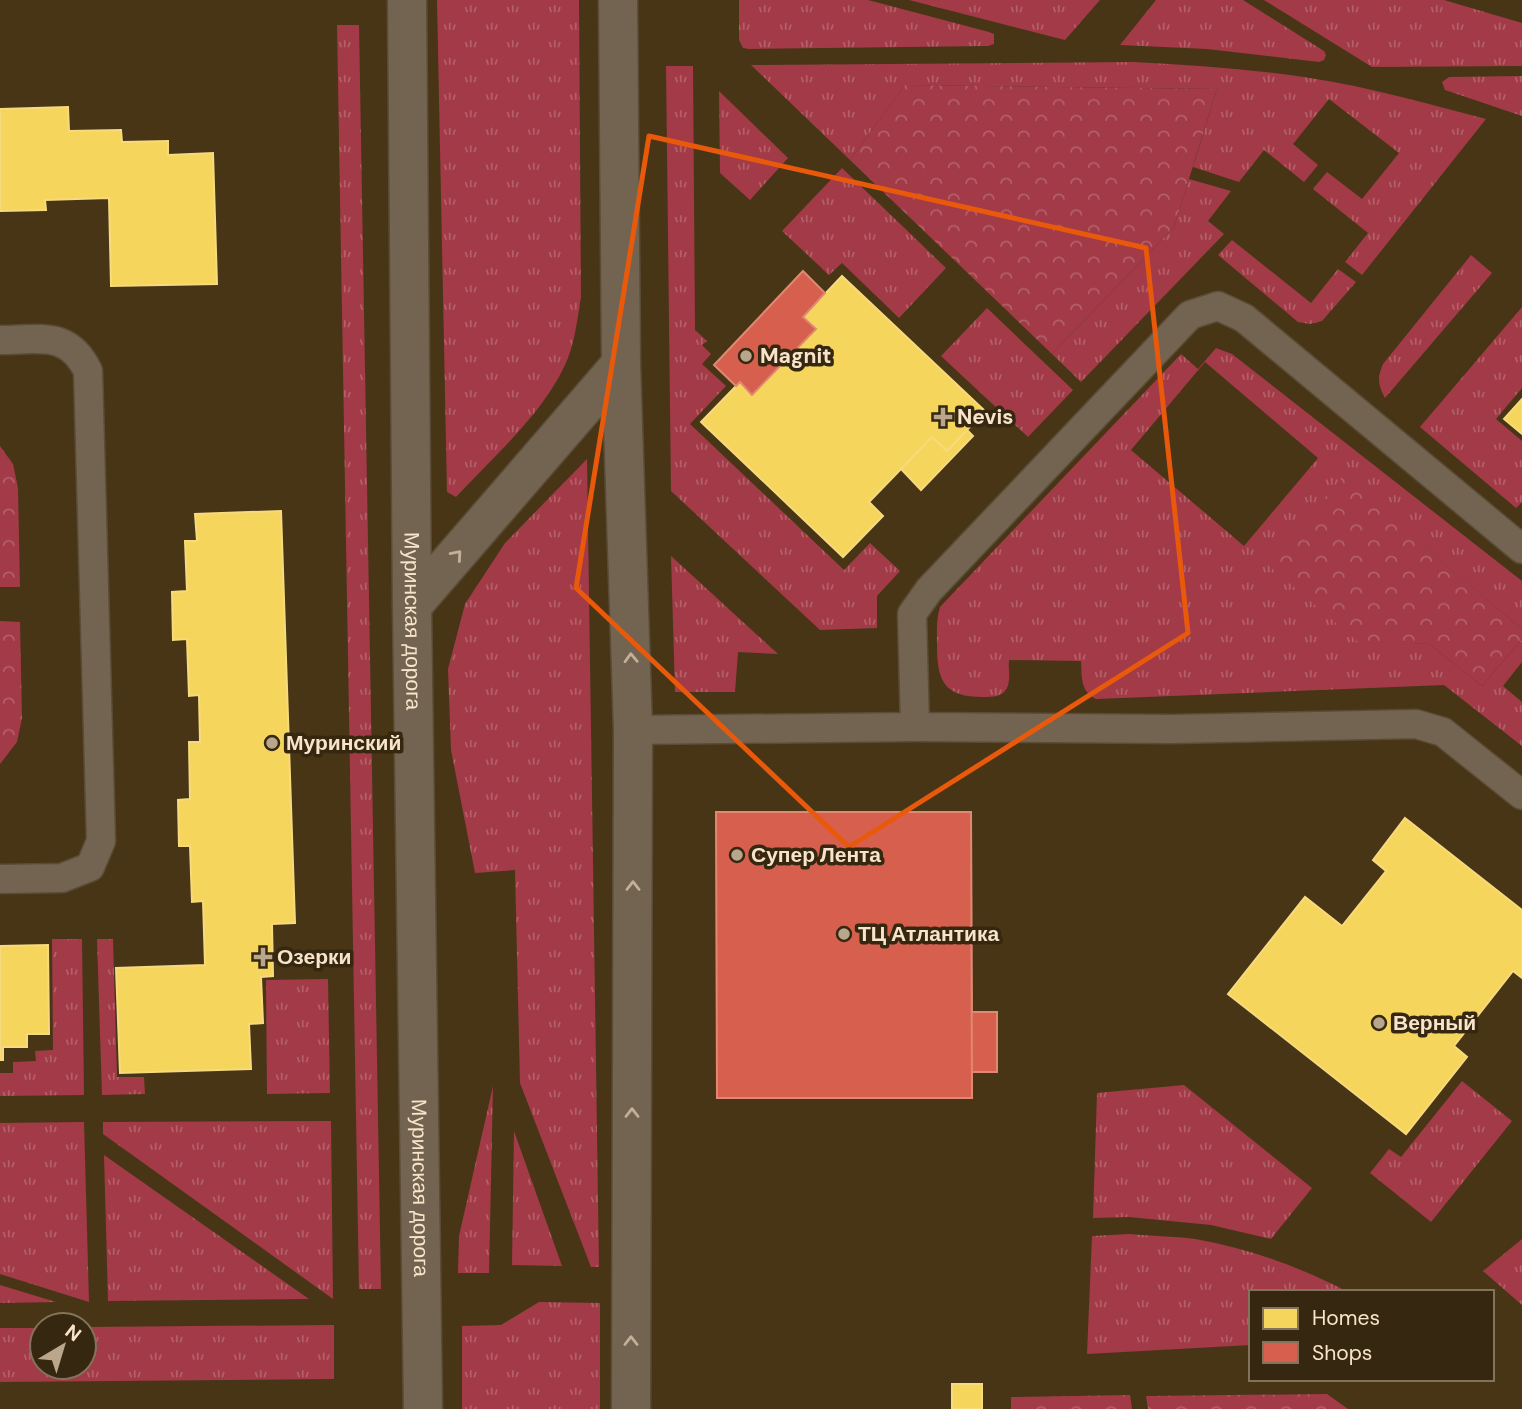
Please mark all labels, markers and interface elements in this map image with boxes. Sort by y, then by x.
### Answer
place label: Magnit [760,342,831,370]
marker: Magnit [738,348,754,364]
place label: Nevis [957,403,1013,431]
marker: Nevis [935,409,951,425]
street label: Муринская дорога [397,532,427,711]
one-way arrow [449,550,461,563]
one-way arrow [623,653,638,664]
place label: Муринский [286,729,401,757]
marker: Муринский [264,735,280,751]
place label: Супер Лента [751,841,881,869]
marker: Супер Лента [729,847,745,863]
one-way arrow [625,880,641,891]
place label: ТЦ Атлантика [858,920,999,948]
marker: ТЦ Атлантика [836,926,852,942]
place label: Озерки [277,943,351,971]
marker: Озерки [255,949,271,965]
place label: Верный [1393,1009,1476,1037]
marker: Верный [1371,1015,1387,1031]
street label: Муринская дорога [405,1099,435,1277]
one-way arrow [624,1108,640,1118]
legend [1249,1290,1494,1381]
text: Homes [1312,1304,1380,1332]
north arrow [28,1311,98,1381]
text: N [60,1319,86,1347]
one-way arrow [623,1335,639,1346]
text: Shops [1312,1339,1372,1367]

